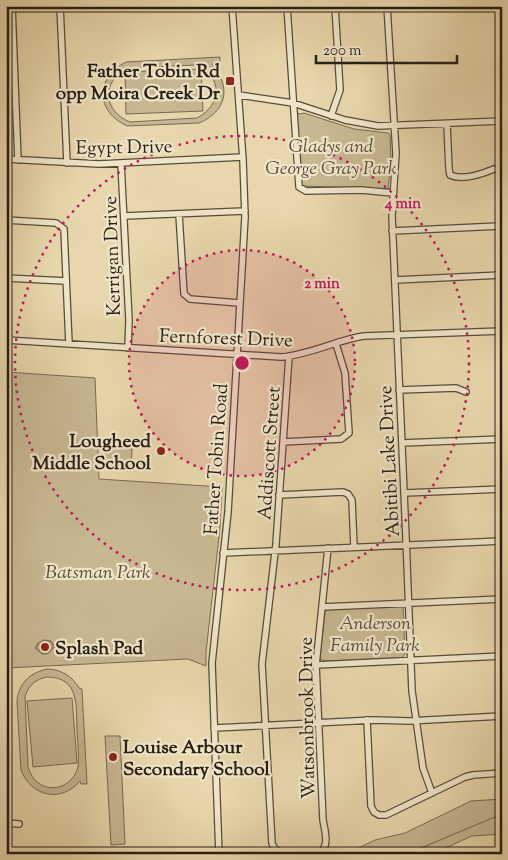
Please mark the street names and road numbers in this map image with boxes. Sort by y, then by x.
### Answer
street label: Egypt Drive [75,134,173,163]
street label: Kerrigan Drive [98,195,129,317]
street label: Fernforest Drive [159,324,293,355]
street label: Father Tobin Road [199,382,236,536]
street label: Abitibi Lake Drive [373,384,408,537]
street label: Addiscott Street [252,385,289,521]
street label: Watsonbrook Drive [294,636,323,799]

